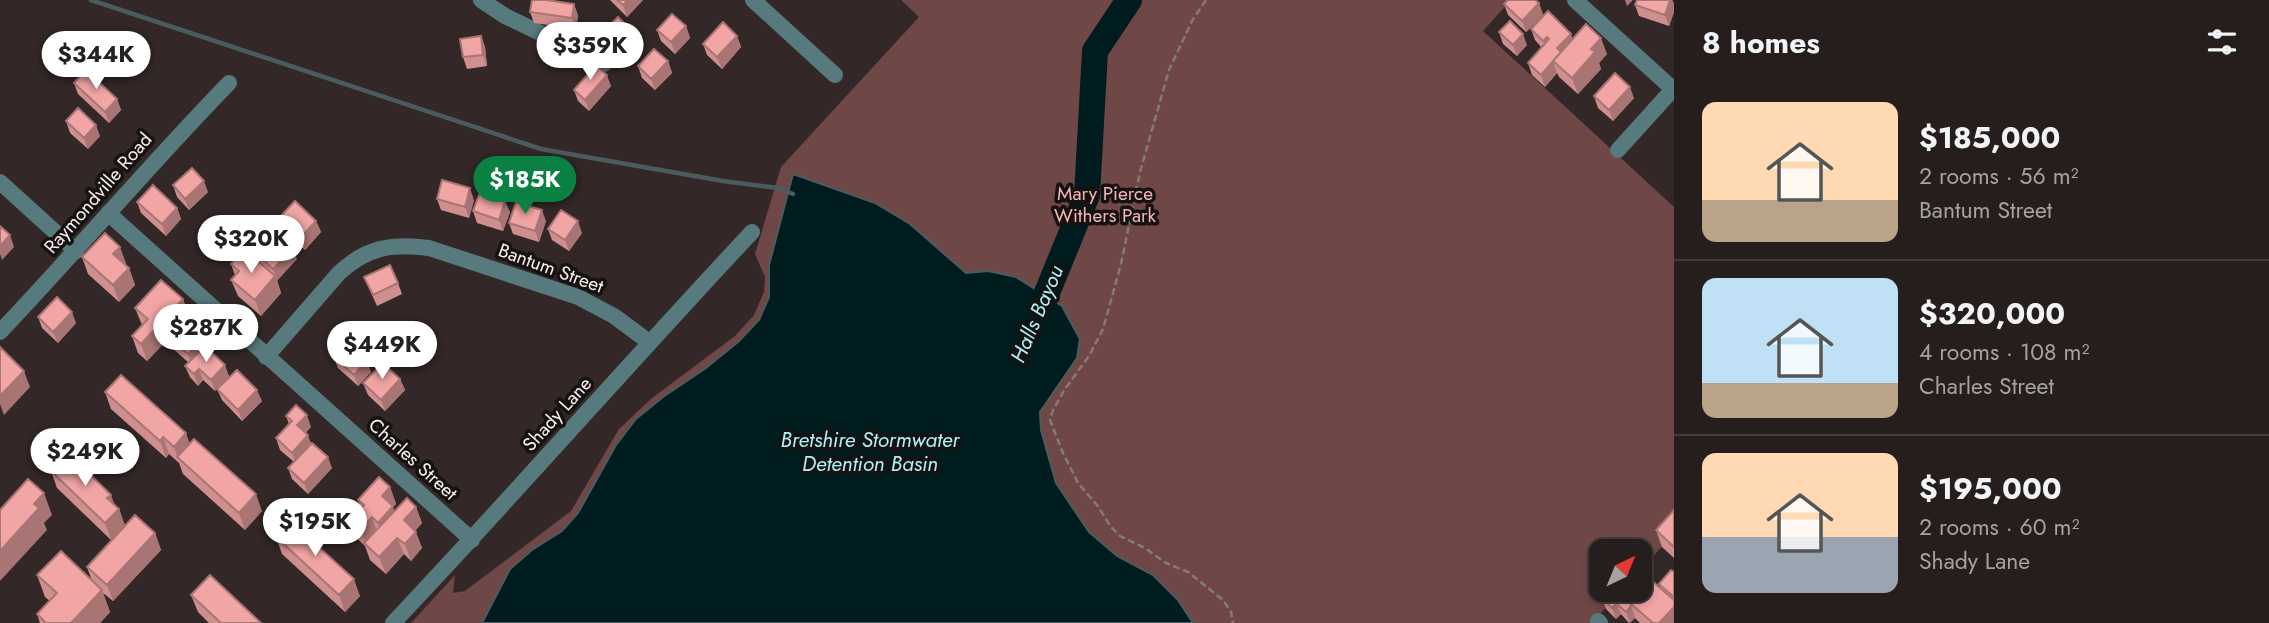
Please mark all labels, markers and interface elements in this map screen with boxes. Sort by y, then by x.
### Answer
text: 8 homes [1702,21,1820,64]
pin: $359K [541,22,639,82]
icon: filters [2203,23,2241,61]
text: $359K [553,28,627,62]
pin: $344K [47,32,145,91]
text: $344K [58,37,134,71]
text: $185,000 [1919,116,2060,159]
street label: Raymondville Road [38,127,158,259]
icon: home [1758,130,1842,214]
pin: $185K [476,156,574,216]
text: 2 rooms · 56 m² [1919,159,2079,193]
text: $185K [489,162,561,196]
park label: Mary Pierce Withers Park [1054,180,1157,229]
text: Bantum Street [1919,193,2052,227]
pin: $320K [202,216,300,275]
text: $320K [214,221,288,255]
street label: Bantum Street [495,236,608,300]
water label: Halls Bayou [1003,260,1071,367]
text: $320,000 [1919,292,2065,335]
pin: $287K [157,304,255,364]
icon: home [1758,306,1842,390]
text: $287K [169,310,243,344]
pin: $449K [333,322,431,381]
text: $449K [343,327,421,361]
text: 4 rooms · 108 m² [1919,335,2089,369]
text: Charles Street [1919,369,2054,403]
street label: Shady Lane [516,371,598,457]
street label: Charles Street [363,412,464,507]
water label: Bretshire Stormwater Detention Basin [781,425,960,479]
pin: $249K [36,428,134,488]
text: $249K [47,434,123,468]
text: $195,000 [1919,467,2062,510]
icon: home [1758,481,1842,565]
pin: $195K [266,498,364,558]
text: $195K [279,504,351,538]
text: 2 rooms · 60 m² [1919,510,2079,544]
north arrow [1589,539,1652,602]
map controls [1589,539,1652,602]
text: Shady Lane [1919,544,2030,578]

